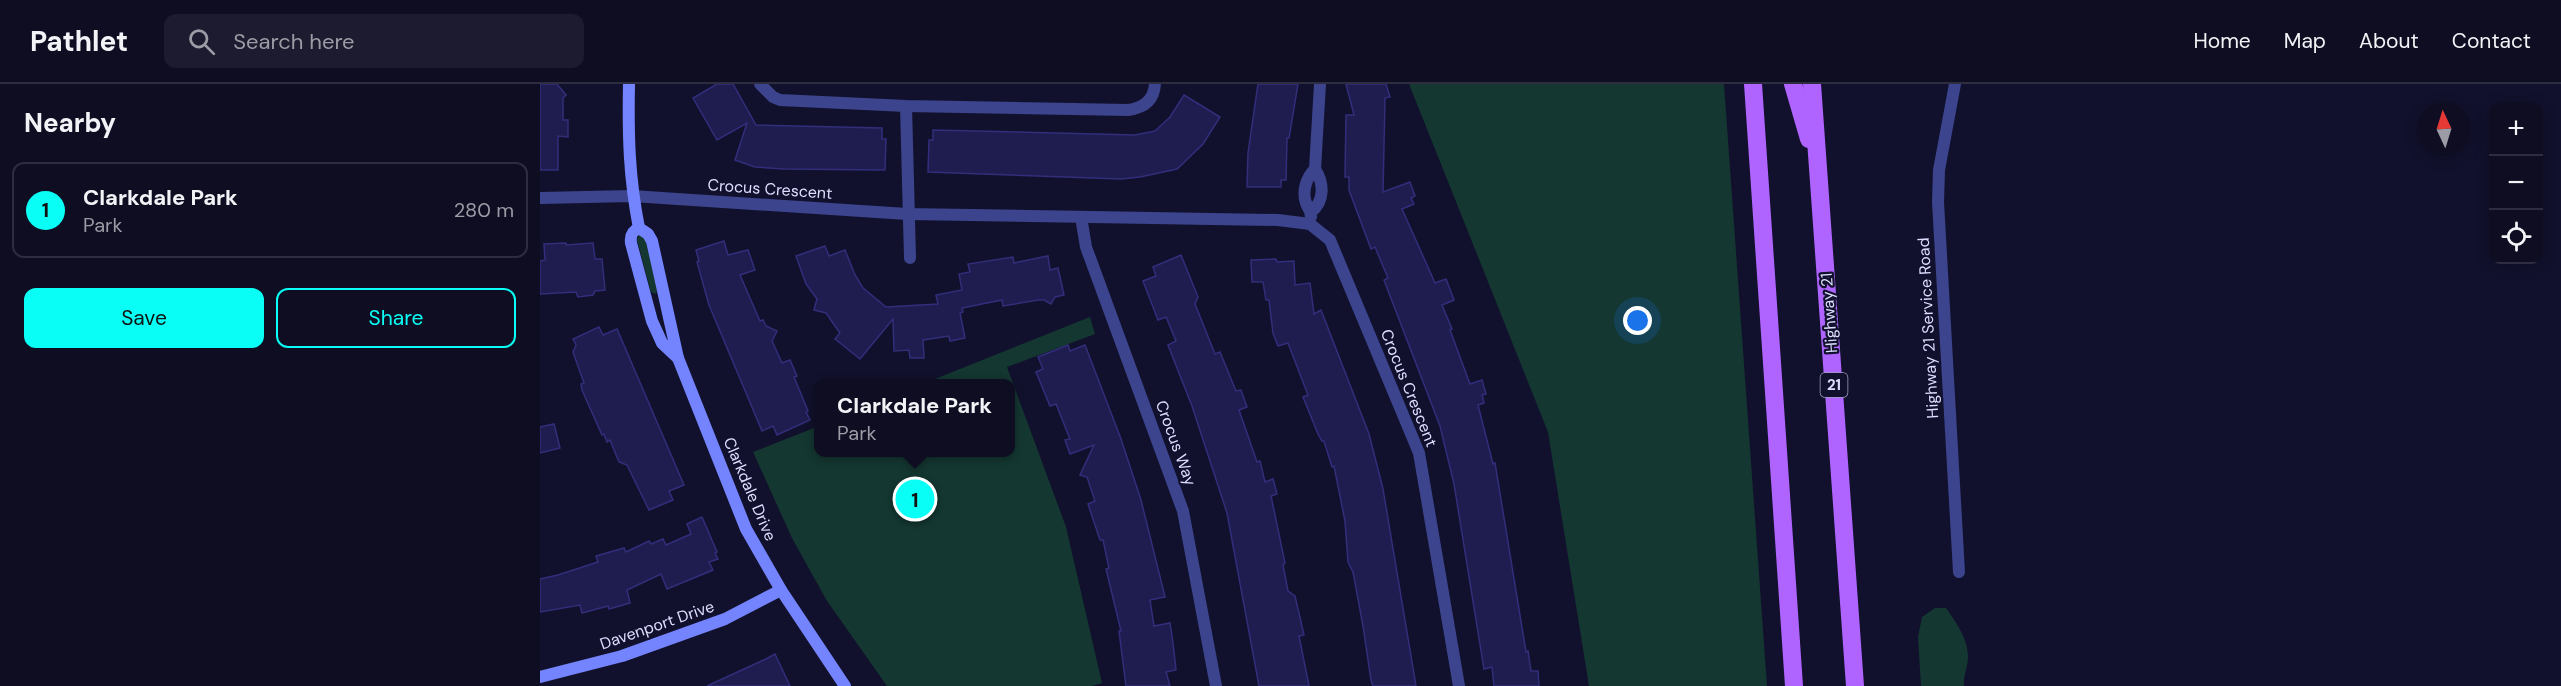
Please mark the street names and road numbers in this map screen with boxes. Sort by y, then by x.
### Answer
street label: Crocus Crescent [707,174,833,204]
street label: Highway 21 Service Road [1913,237,1943,419]
street label: Highway 21 [1816,272,1842,354]
street label: Crocus Crescent [1376,326,1442,450]
road number: 21 [1820,373,1848,397]
street label: Crocus Way [1151,397,1201,489]
street label: Clarkdale Drive [719,434,781,544]
street label: Davenport Drive [597,596,717,654]

